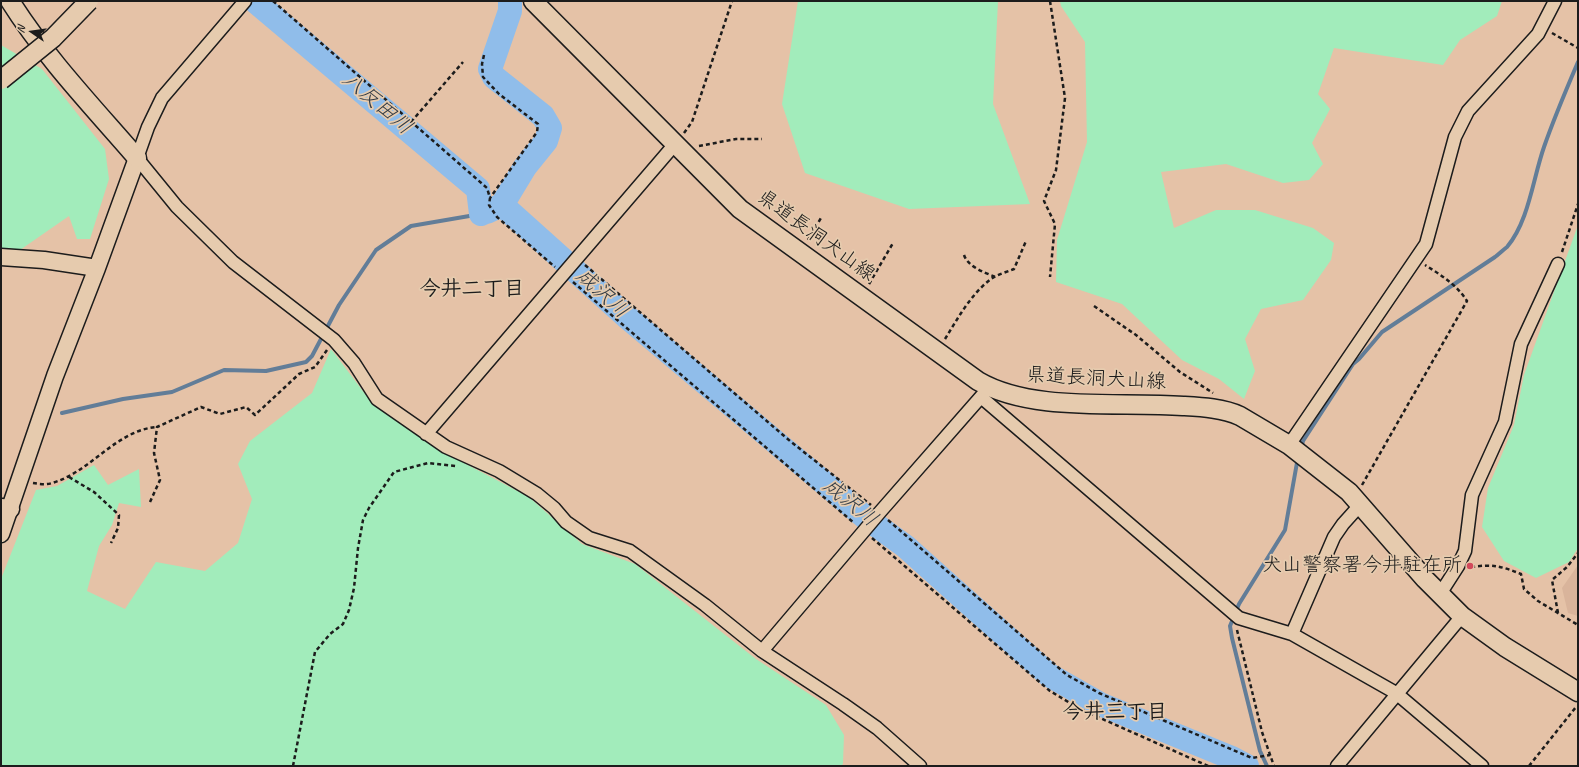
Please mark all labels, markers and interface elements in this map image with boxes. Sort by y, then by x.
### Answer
north arrow [12,12,52,52]
text: N [13,24,28,34]
water label: 八反田川 [337,67,417,141]
street label: 県道長洞犬山線 [752,185,880,287]
water label: 成沢川 [570,264,634,324]
district label: 今井二丁目 [420,276,524,302]
street label: 県道長洞犬山線 [1025,363,1167,395]
water label: 成沢川 [818,473,882,533]
place label: 犬山警察署今井駐在所 [1262,554,1462,578]
marker: 犬山警察署今井駐在所 [1465,561,1475,571]
district label: 今井三丁目 [1063,699,1167,725]

